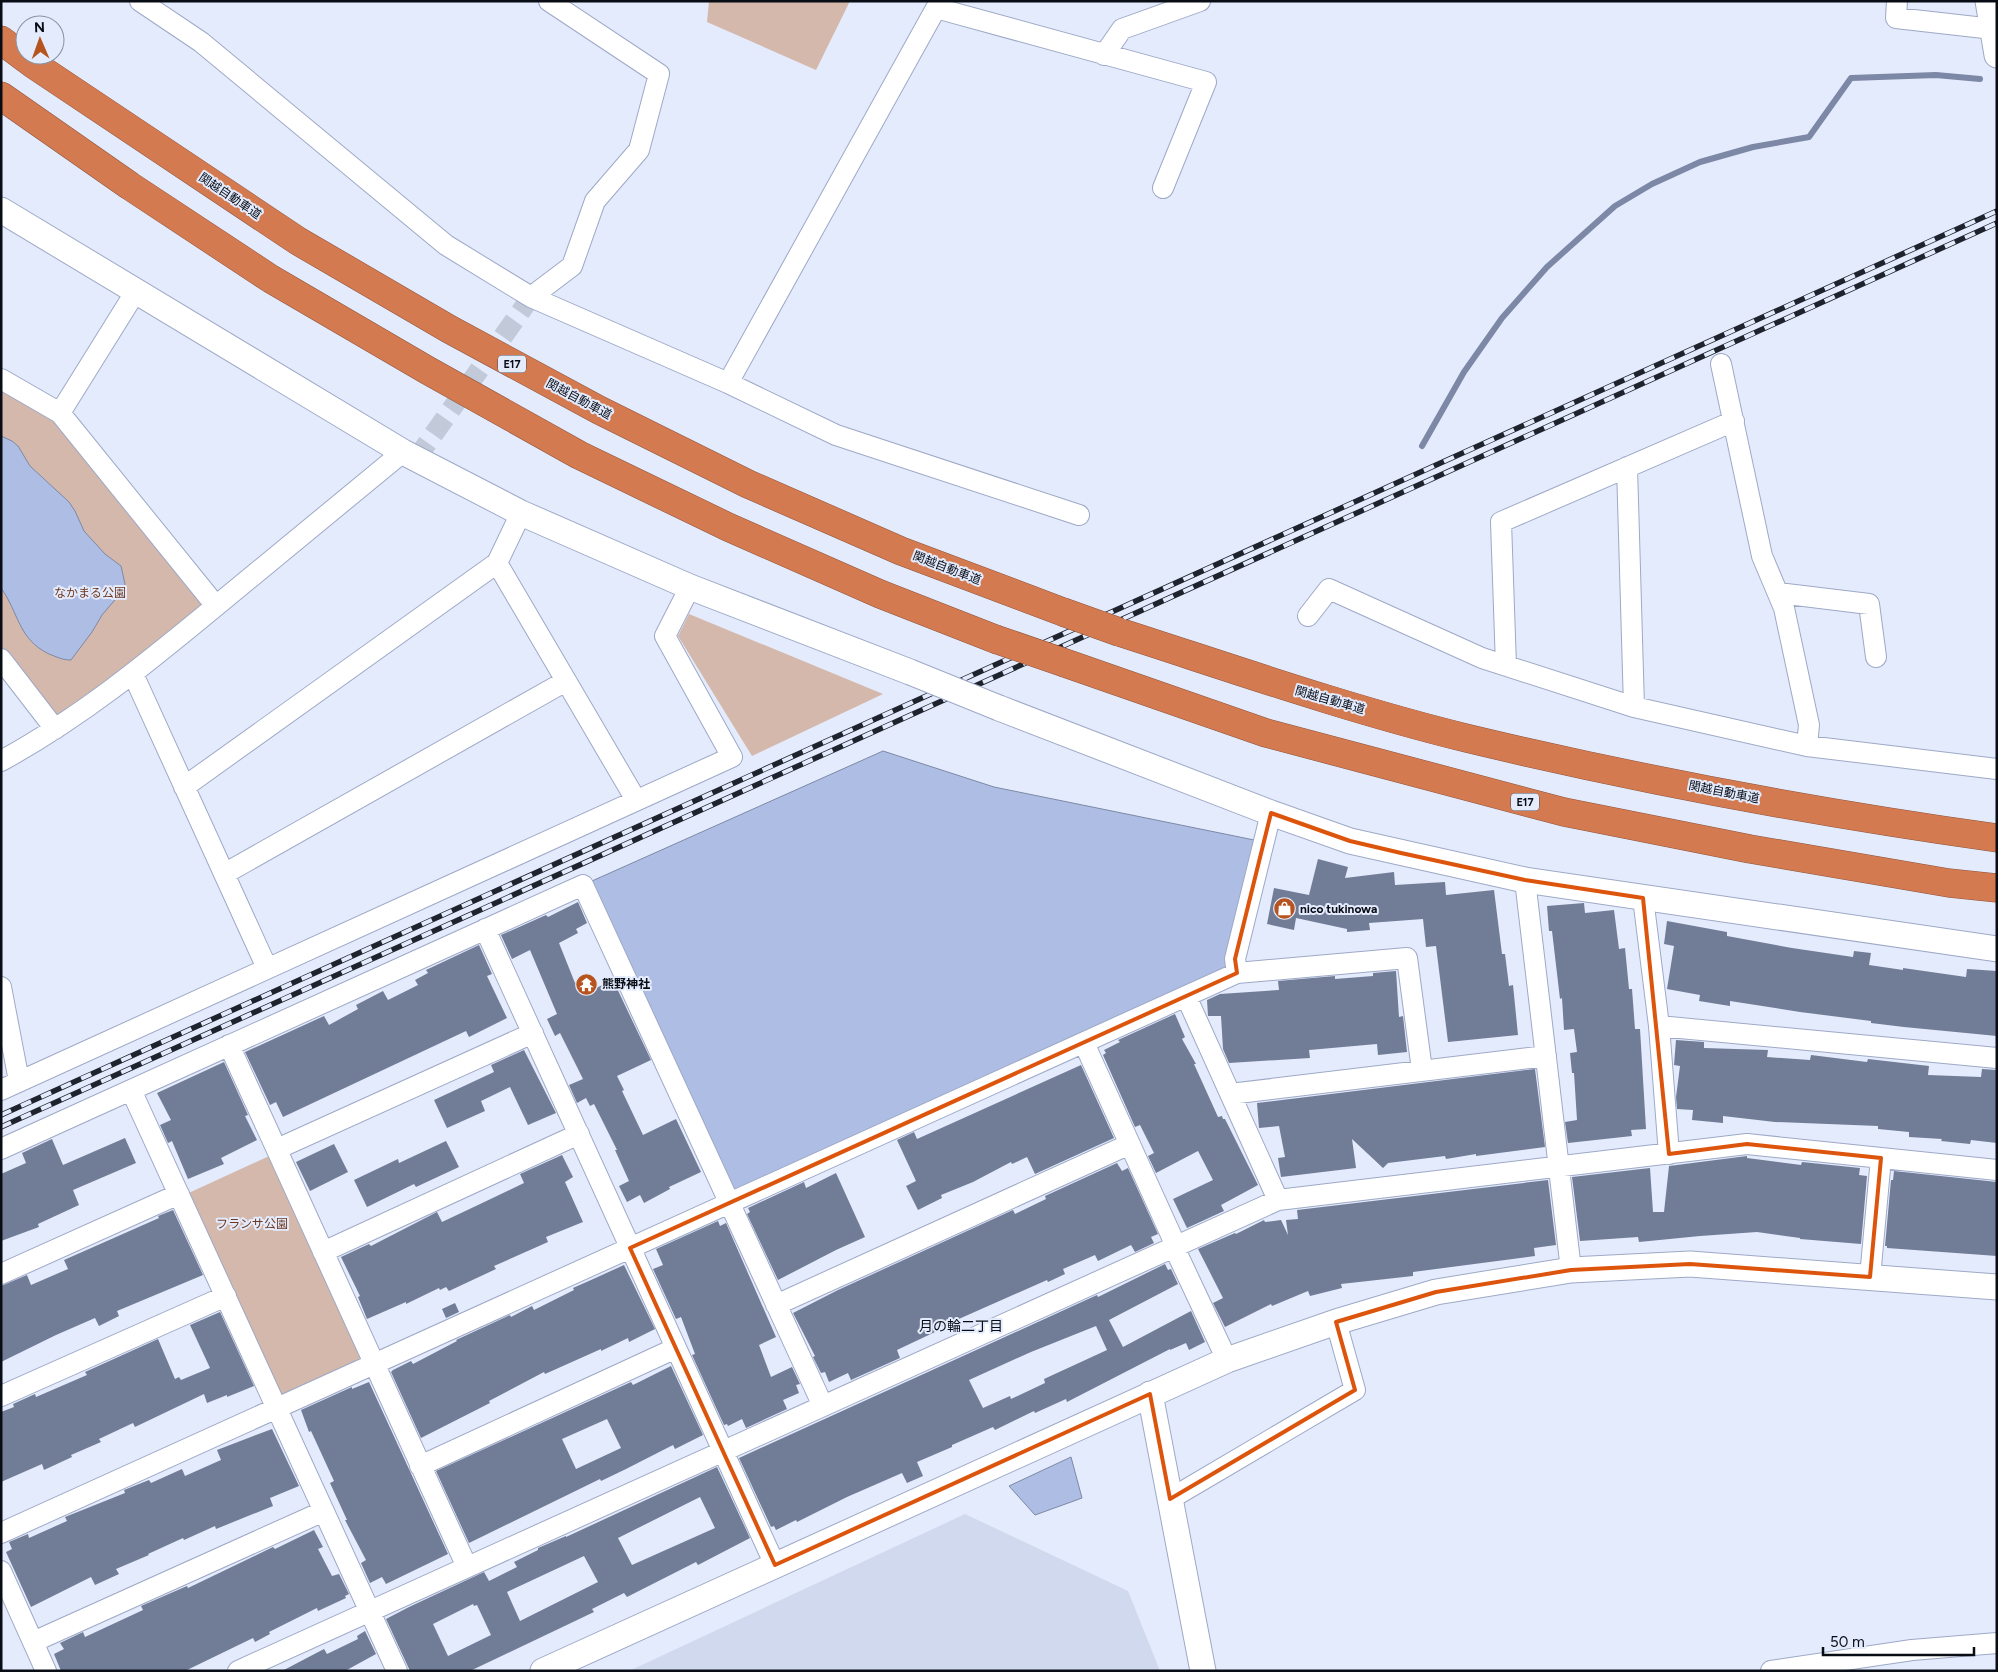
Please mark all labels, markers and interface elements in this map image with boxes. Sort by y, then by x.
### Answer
north arrow [15,15,65,65]
text: N [34,19,45,36]
street label: 関越自動車道 [196,170,264,222]
road number: E17 [498,356,526,372]
street label: 関越自動車道 [544,376,614,422]
street label: 関越自動車道 [911,549,983,587]
park label: なかまる公園 [54,586,126,600]
street label: 関越自動車道 [1293,683,1367,717]
street label: 関越自動車道 [1687,778,1761,806]
road number: E17 [1511,794,1539,810]
shop icon: nico tukinowa [1272,897,1296,921]
place label: nico tukinowa [1300,902,1377,916]
temple icon: 熊野神社 [574,972,598,996]
place label: 熊野神社 [602,977,650,991]
park label: フランサ公園 [216,1217,288,1231]
district label: 月の輪二丁目 [919,1318,1003,1335]
scale bar [1823,1624,1974,1656]
text: 50 m [1830,1633,1865,1651]

